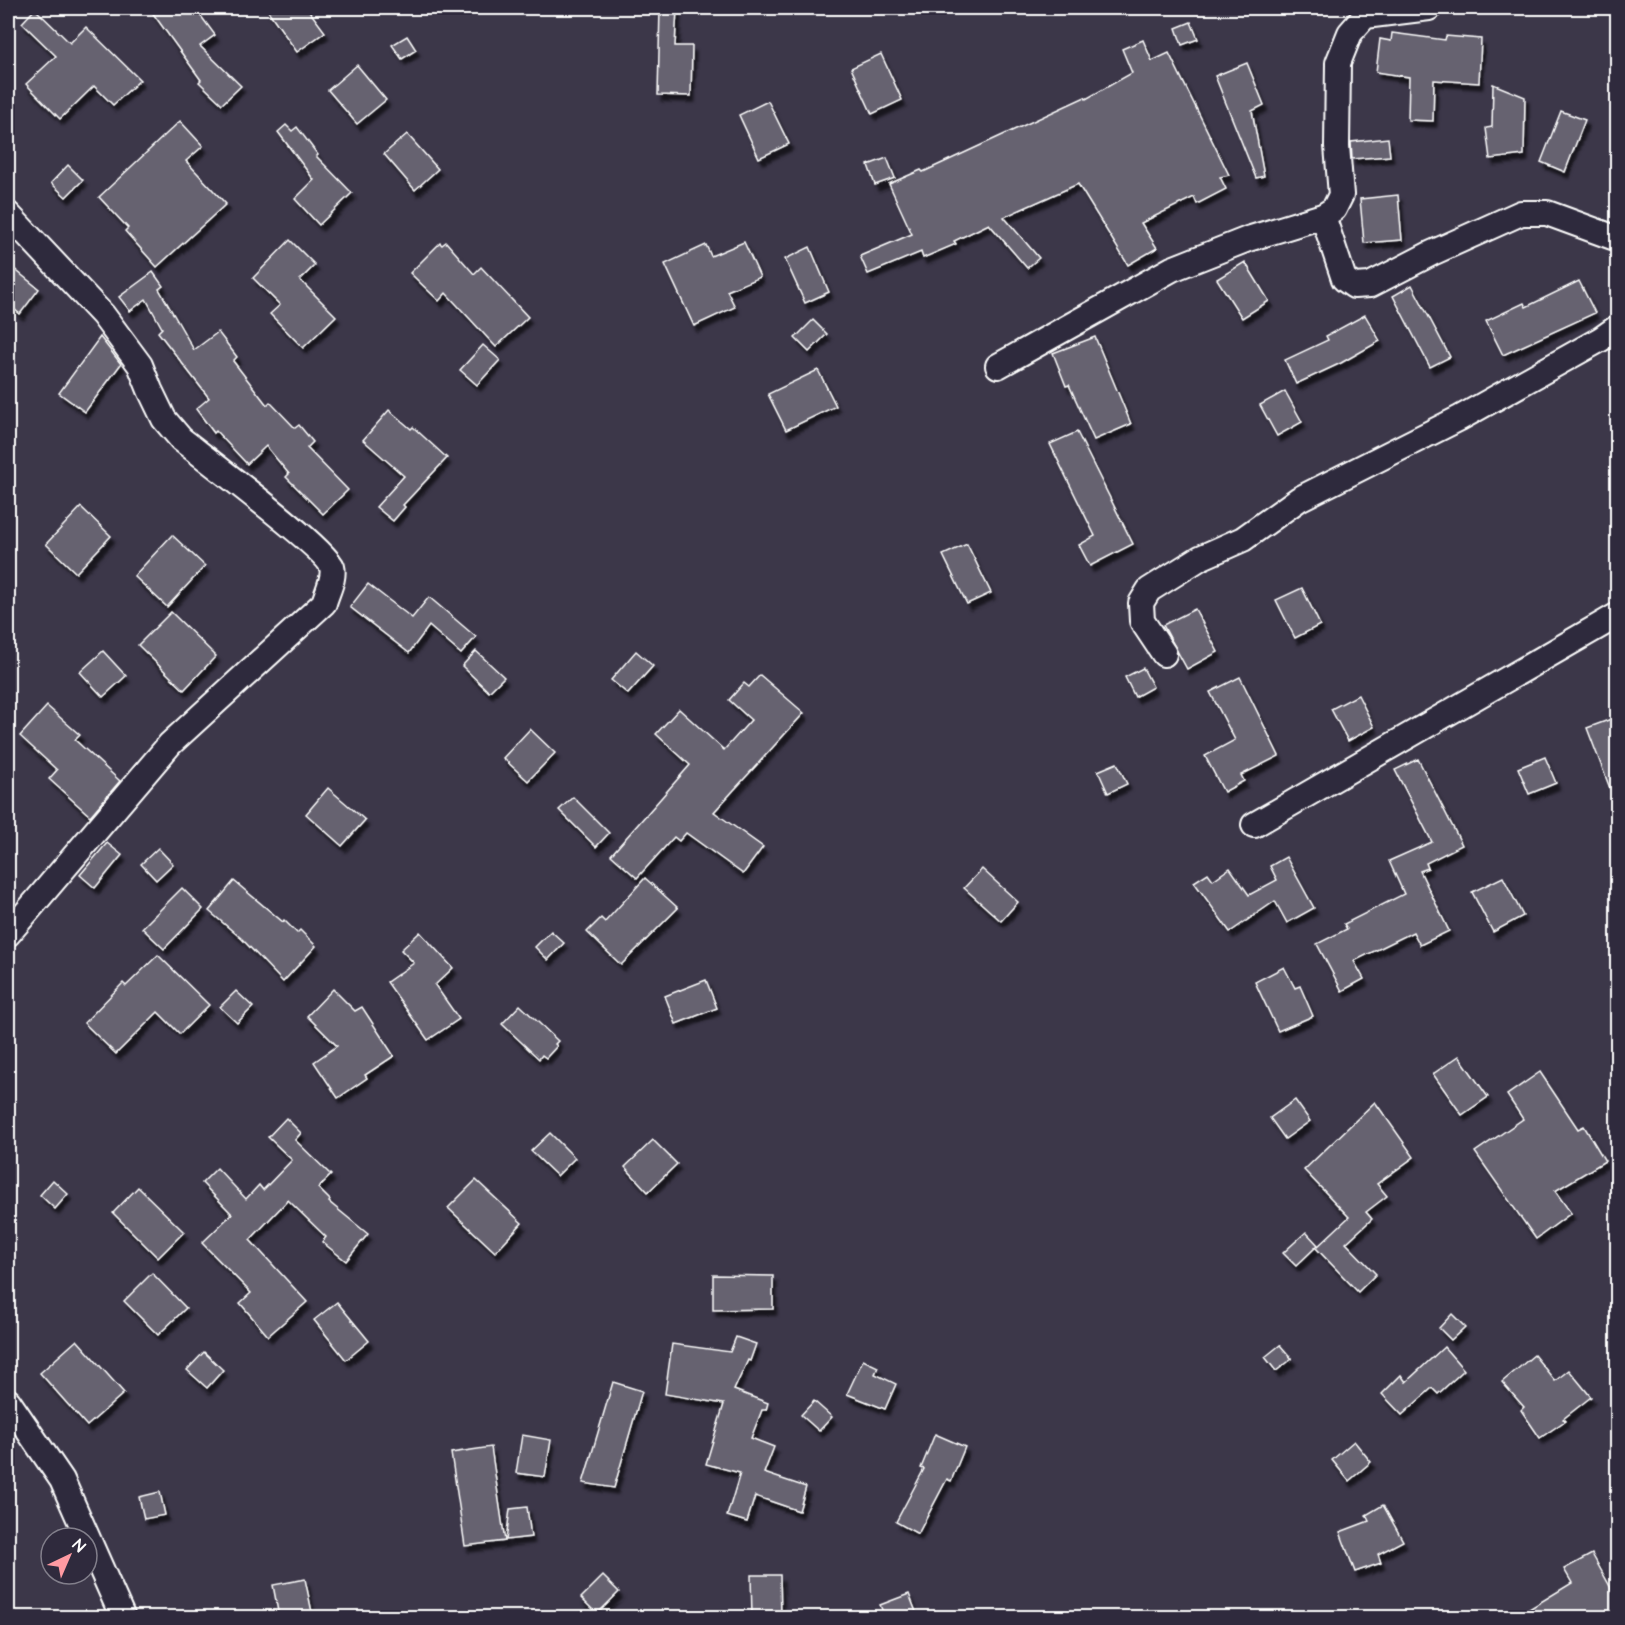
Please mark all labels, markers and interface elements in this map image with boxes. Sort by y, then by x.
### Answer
north arrow [39,1526,99,1586]
text: N [67,1535,90,1557]

